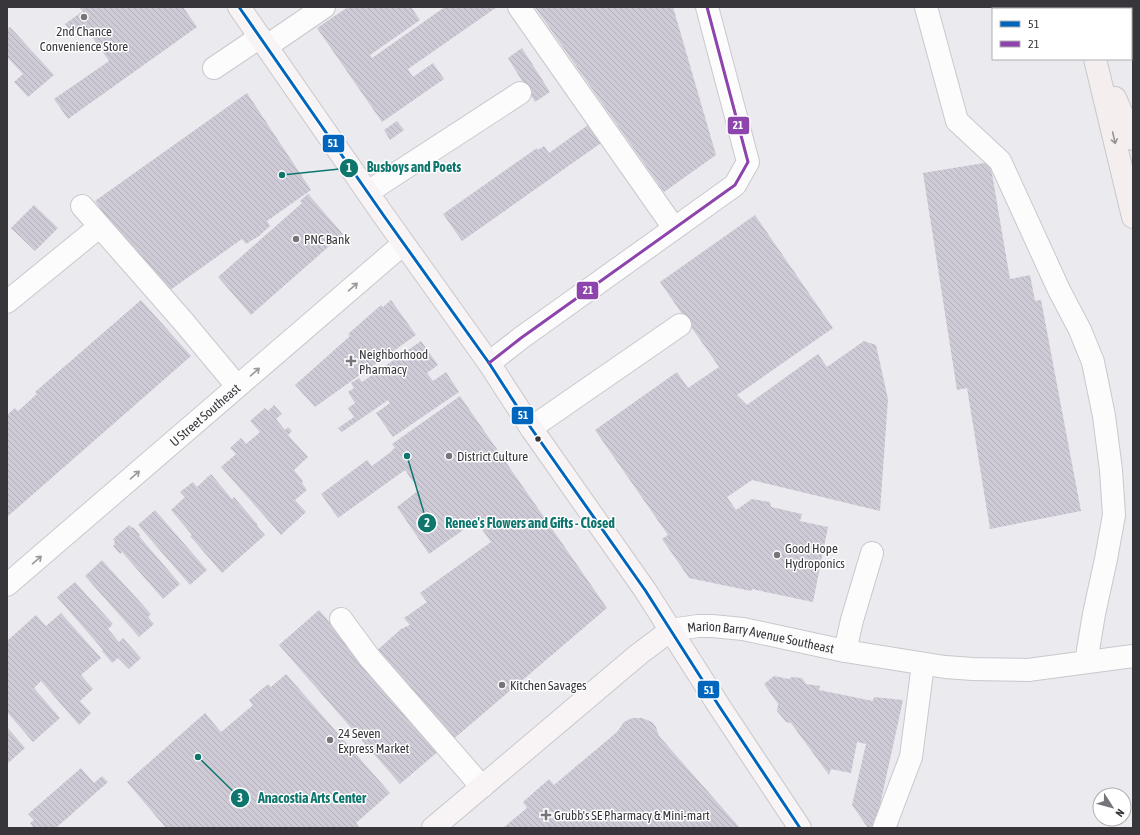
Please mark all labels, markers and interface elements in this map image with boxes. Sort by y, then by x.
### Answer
legend [992,8,1132,60]
marker: 2nd Chance Convenience Store [79,12,89,22]
text: 51 [1028,17,1040,31]
place label: 2nd Chance Convenience Store [40,24,128,54]
text: 21 [1028,37,1040,51]
line badge: 21 [727,116,750,135]
text: 21 [733,119,743,131]
one-way arrow [1111,131,1118,144]
line badge: 51 [322,134,345,153]
text: 51 [328,137,338,149]
callout: Busboys and Poets [339,155,469,181]
text: Busboys and Poets [367,159,461,175]
text: 1 [346,161,352,175]
place label: PNC Bank [304,232,350,247]
marker: PNC Bank [291,234,301,244]
line badge: 21 [576,281,599,300]
one-way arrow [348,282,358,291]
text: 21 [583,284,593,296]
place label: Neighborhood Pharmacy [359,347,428,377]
marker: Neighborhood Pharmacy [346,356,356,366]
one-way arrow [249,367,260,376]
street label: U Street Southeast [167,381,244,449]
line badge: 51 [511,406,534,425]
text: 51 [518,409,528,421]
unlabelled marker [533,434,543,444]
place label: District Culture [457,449,528,464]
marker: District Culture [444,451,454,461]
one-way arrow [130,470,140,479]
callout: Renee's Flowers and Gifts - Closed [417,510,623,536]
text: Renee's Flowers and Gifts - Closed [445,515,615,531]
text: 2 [424,516,430,530]
place label: Good Hope Hydroponics [785,541,845,571]
marker: Good Hope Hydroponics [772,550,782,560]
one-way arrow [31,555,42,564]
street label: Marion Barry Avenue Southeast [686,619,836,656]
place label: Kitchen Savages [510,678,587,693]
marker: Kitchen Savages [497,680,507,690]
line badge: 51 [697,680,720,699]
text: 51 [704,684,714,696]
place label: 24 Seven Express Market [338,726,410,756]
marker: 24 Seven Express Market [325,735,335,745]
callout: Anacostia Arts Center [230,785,374,811]
north arrow [1092,787,1132,827]
text: Anacostia Arts Center [257,790,367,806]
text: 3 [237,791,243,805]
text: N [1113,807,1127,819]
place label: Grubb's SE Pharmacy & Mini-mart [554,808,710,823]
marker: Grubb's SE Pharmacy & Mini-mart [541,810,551,820]

